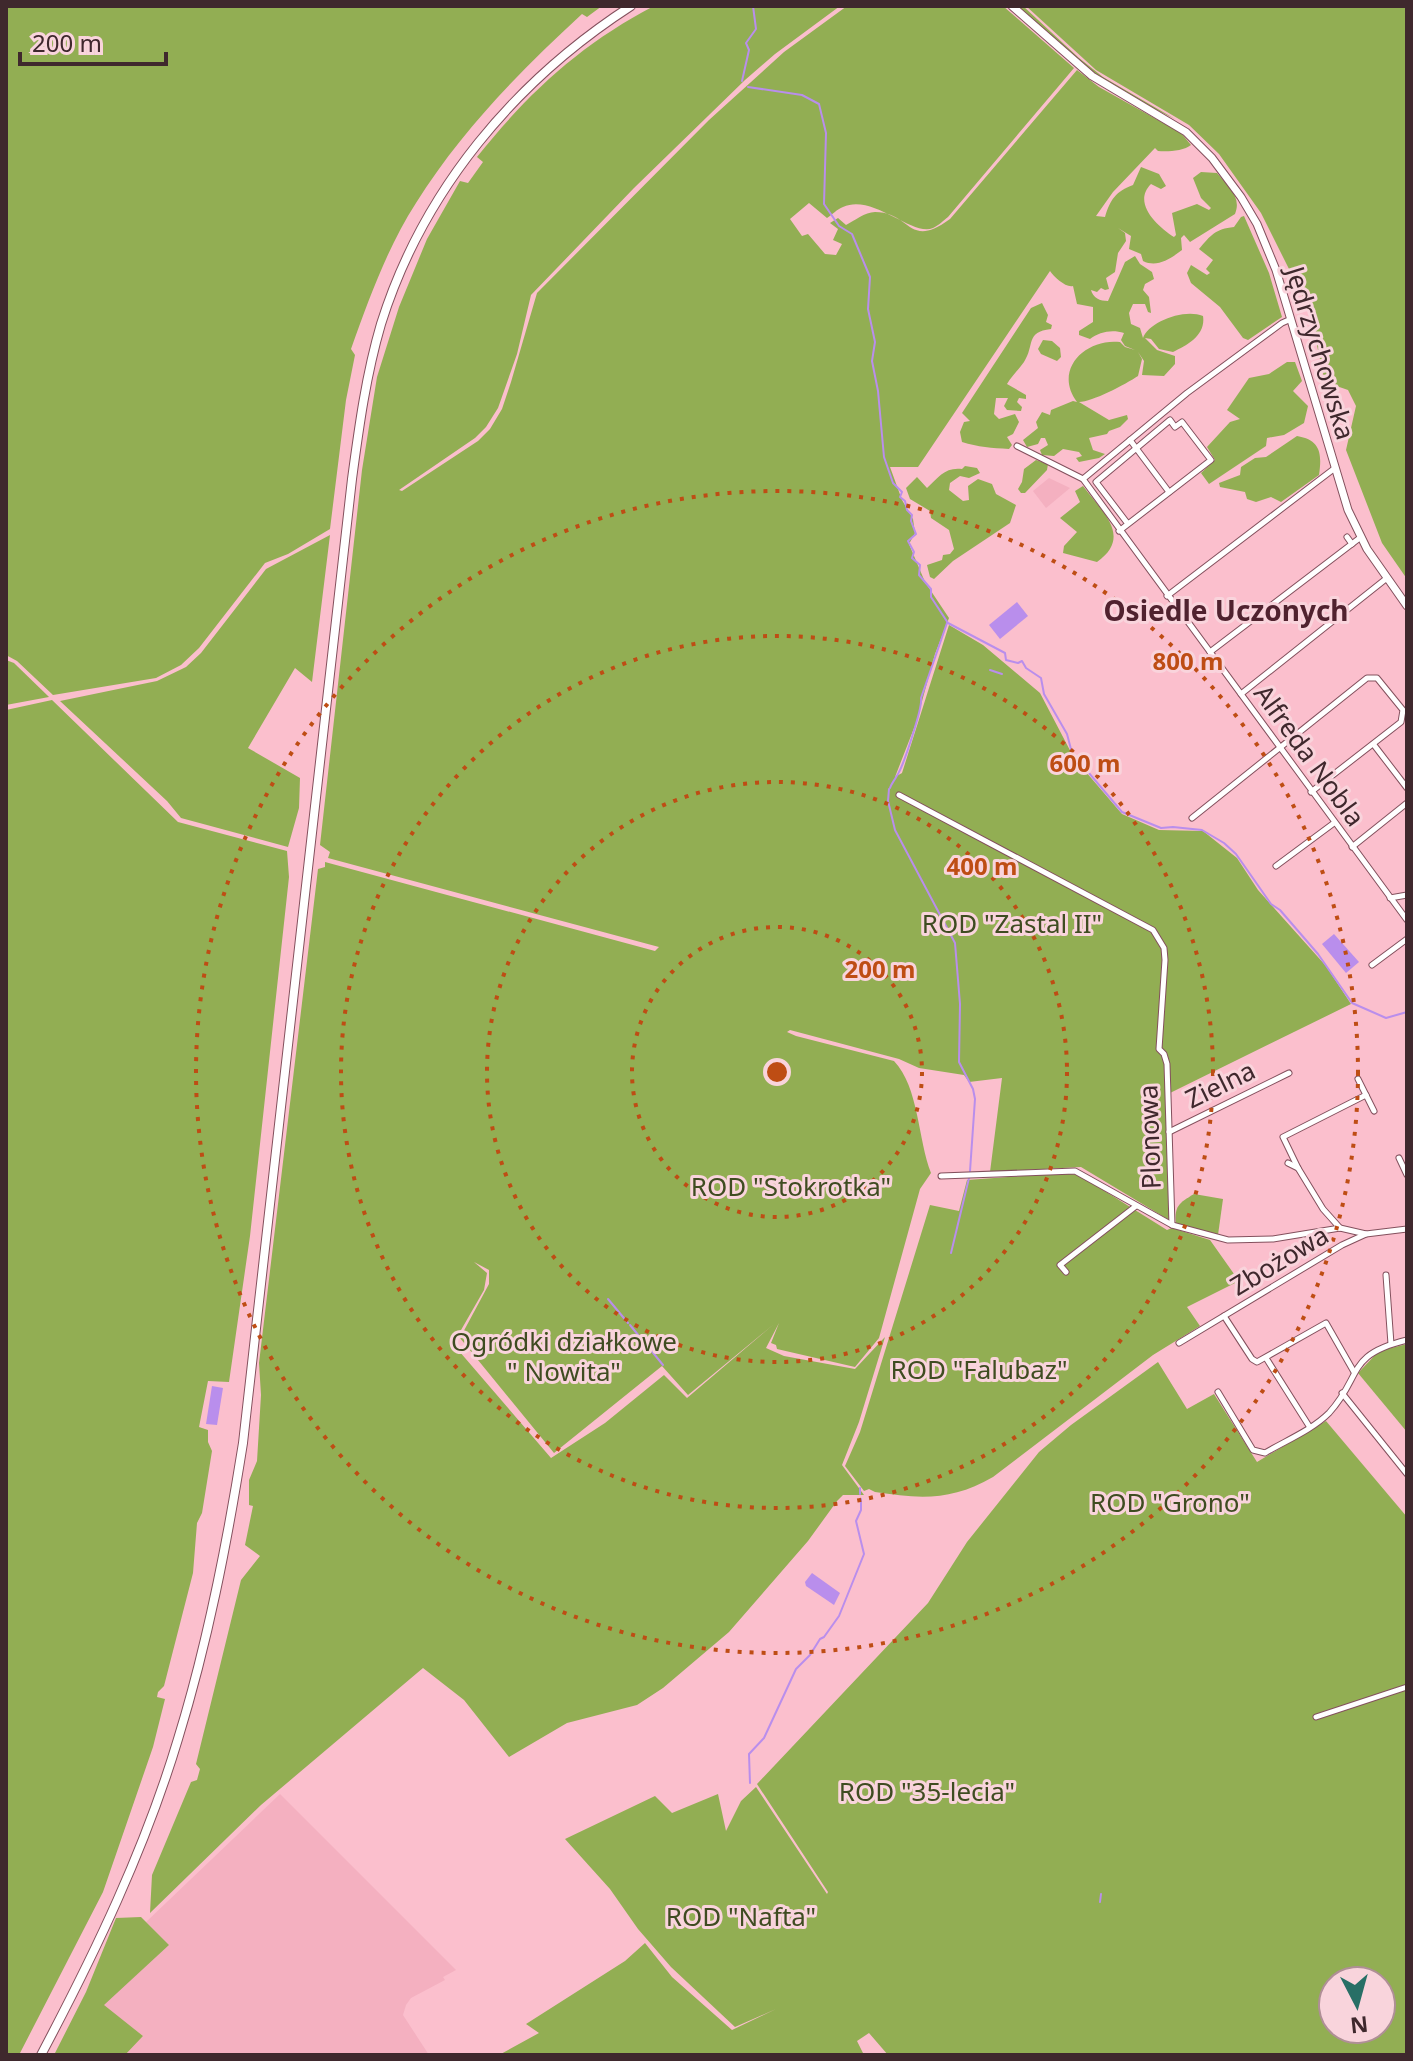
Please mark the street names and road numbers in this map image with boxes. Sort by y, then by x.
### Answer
street label: Jędrzychowska [1277,259,1364,444]
street label: Alfreda Nobla [1246,677,1374,833]
street label: Zielna [1179,1052,1261,1116]
street label: Plonowa [1129,1084,1169,1190]
street label: Zbożowa [1223,1217,1335,1303]

